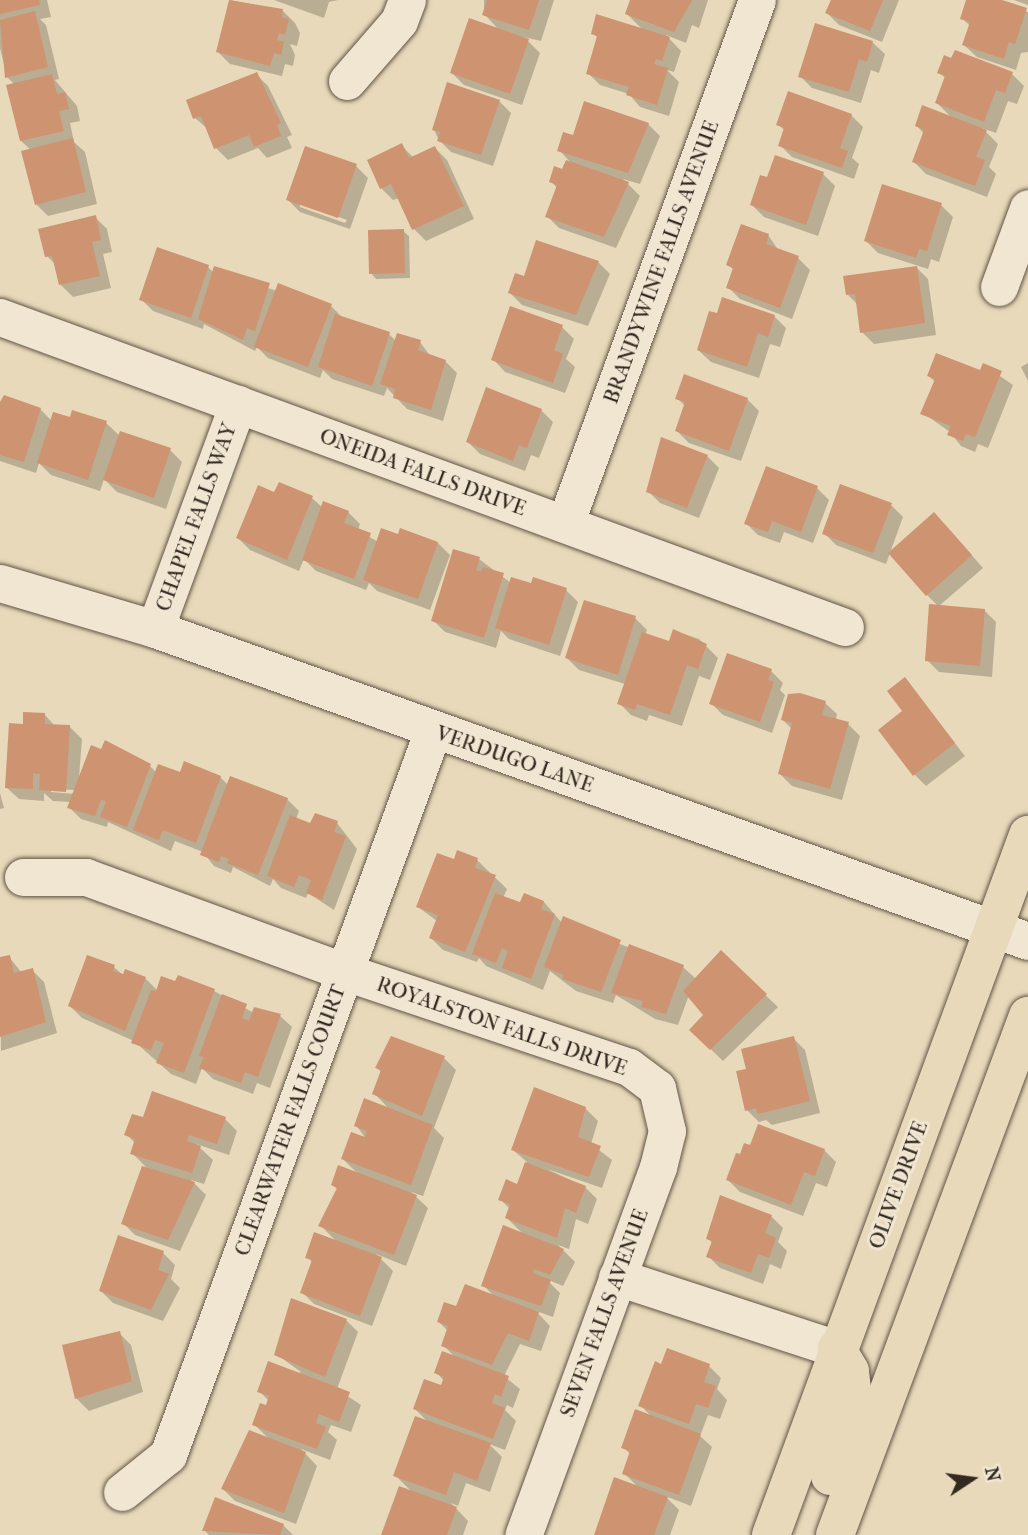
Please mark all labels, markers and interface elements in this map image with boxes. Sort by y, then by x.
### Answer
street label: BRANDYWINE FALLS AVENUE [598,117,724,407]
street label: CHAPEL FALLS WAY [150,419,242,615]
street label: ONEIDA FALLS DRIVE [316,423,530,521]
street label: VERDUGO LANE [433,720,597,798]
street label: ROYALSTON FALLS DRIVE [373,971,631,1081]
street label: CLEARWATER FALLS COURT [229,981,351,1259]
street label: OLIVE DRIVE [863,1118,933,1252]
street label: SEVEN FALLS AVENUE [555,1205,653,1421]
north arrow [937,1444,1007,1514]
text: N [980,1465,1005,1484]

